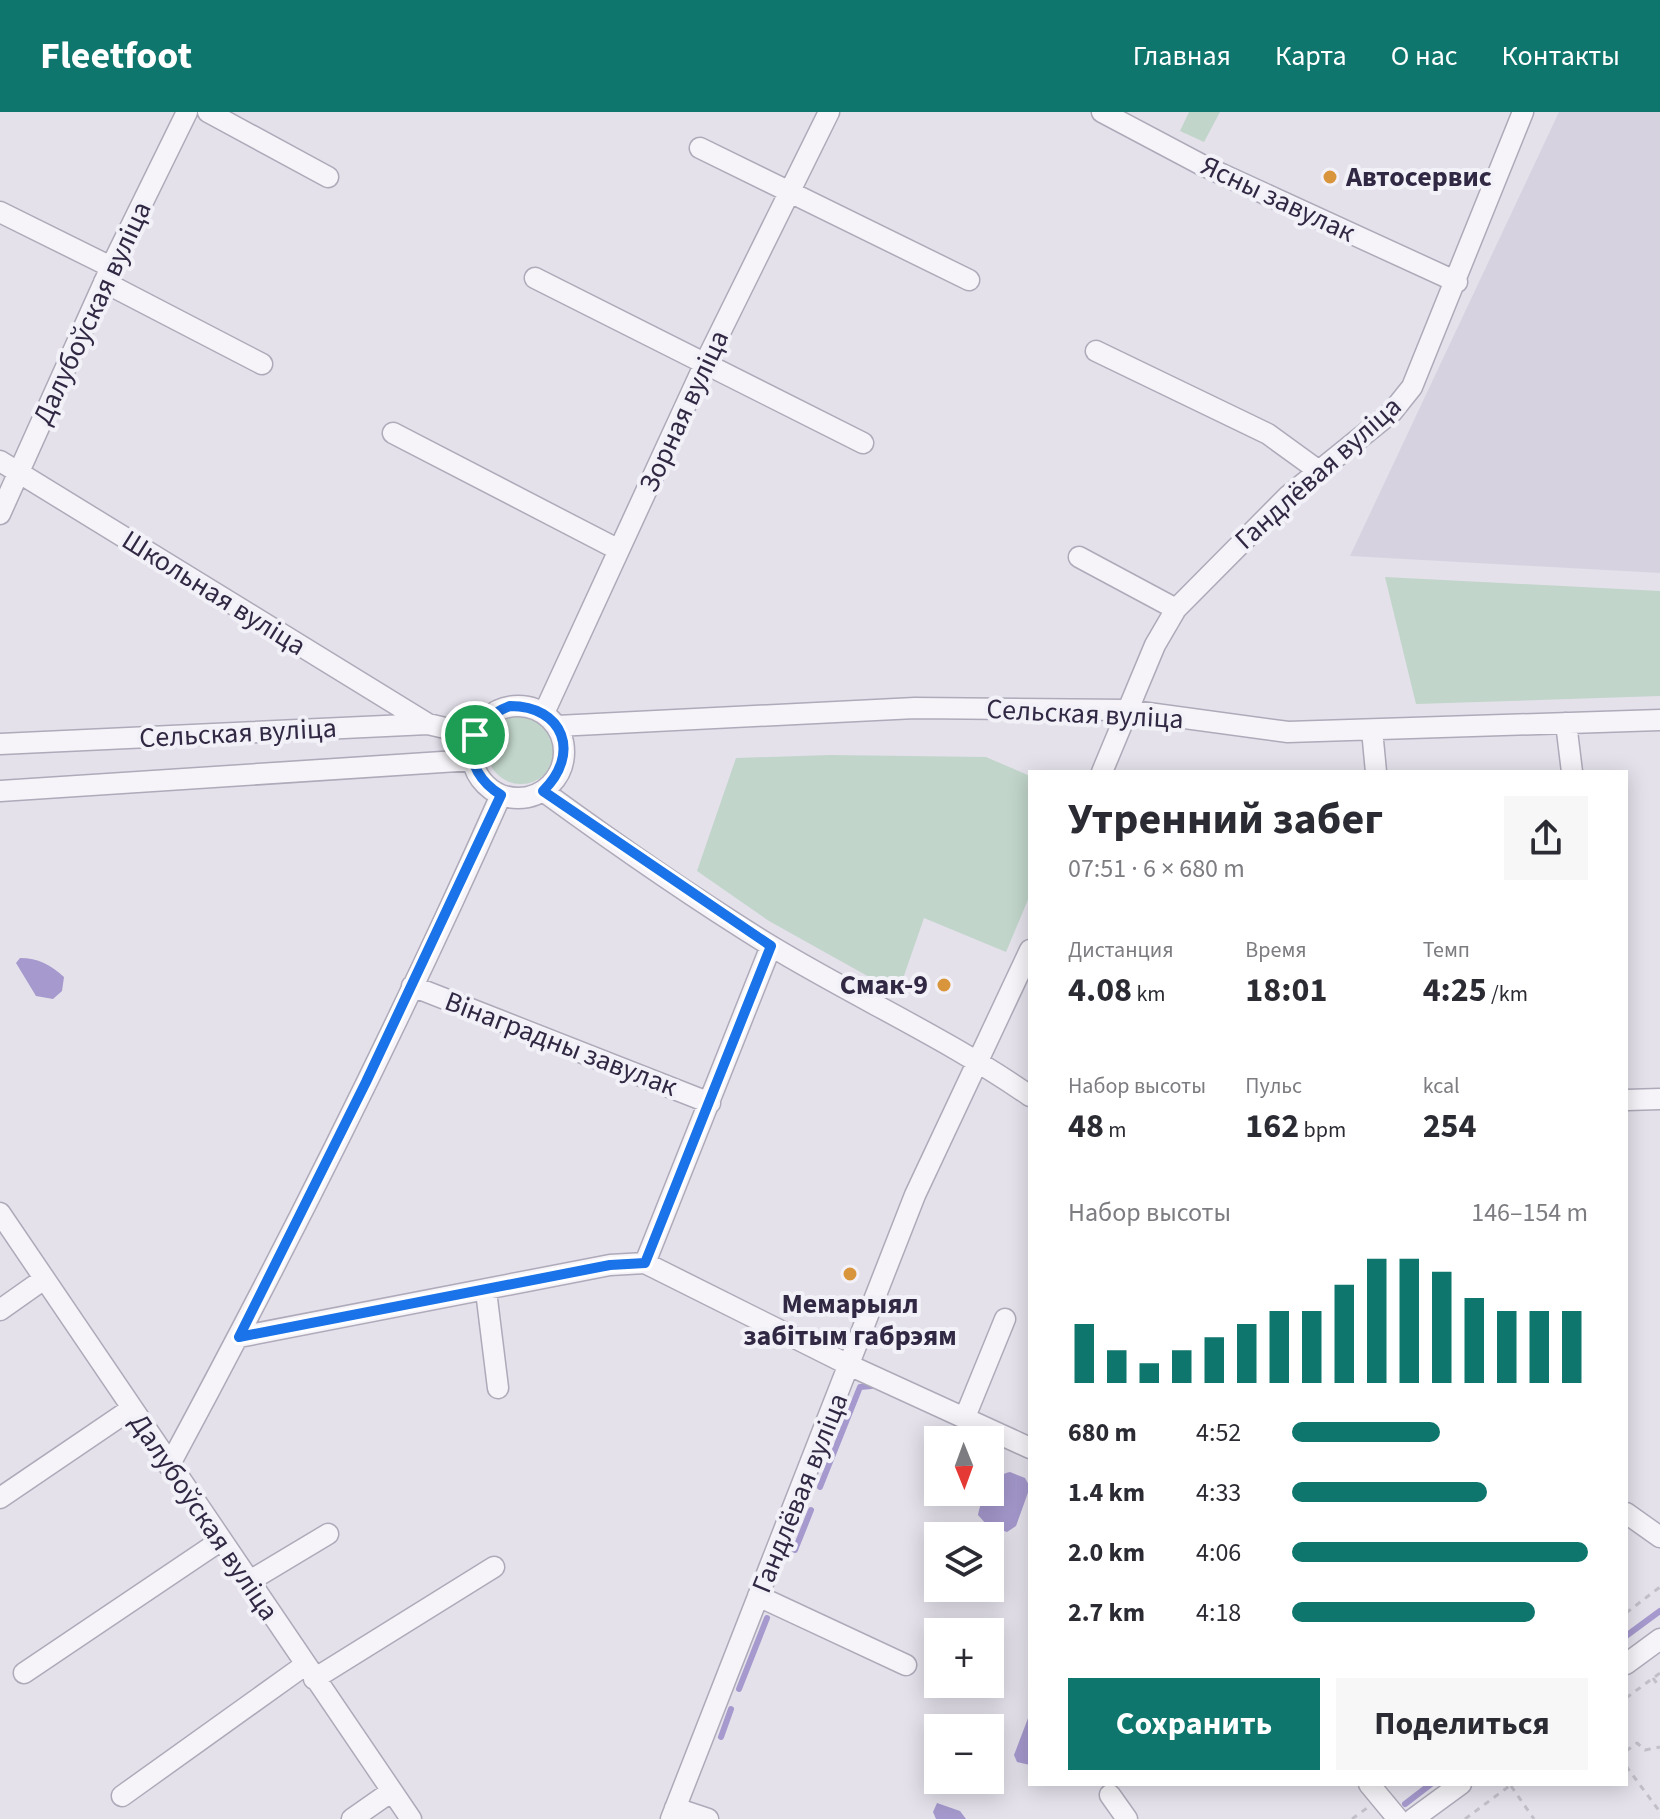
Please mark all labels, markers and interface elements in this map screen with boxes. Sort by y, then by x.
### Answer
text: Fleetfoot [40,29,192,83]
text: Главная [1133,36,1231,76]
text: Карта [1275,36,1347,76]
text: О нас [1391,36,1458,76]
text: Контакты [1502,36,1620,76]
street label: Ясны завулак [1194,146,1362,252]
place label: Автосервис [1345,157,1492,197]
marker: Автосервис [1321,168,1339,186]
street label: Далубоўская вуліца [23,195,161,431]
street label: Зорная вуліца [629,323,739,499]
street label: Гандлёвая вуліца [1226,387,1410,559]
street label: Школьная вуліца [114,520,314,666]
street label: Сельская вуліца [985,689,1185,739]
pin [441,701,509,769]
street label: Сельская вуліца [138,708,338,758]
icon: arrive [453,713,497,757]
text: Утренний забег [1068,788,1383,851]
button: share [1504,796,1588,880]
text: 07:51 · 6 × 680 m [1068,850,1245,887]
text: Дистанция [1068,934,1174,966]
text: Время [1245,934,1307,966]
text: Темп [1423,934,1470,966]
place label: Смак-9 [840,965,928,1005]
text: 4.08 [1068,966,1132,1015]
text: 18:01 [1245,966,1327,1015]
text: 4:25 [1423,966,1487,1015]
marker: Смак-9 [935,976,953,994]
text: km [1132,978,1166,1010]
text: /km [1487,978,1528,1010]
street label: Вінаградны завулак [439,981,683,1107]
text: Набор высоты [1068,1070,1206,1102]
text: Пульс [1245,1070,1302,1102]
text: kcal [1423,1070,1460,1102]
text: 48 [1068,1102,1104,1151]
text: 162 [1245,1102,1299,1151]
text: 254 [1423,1102,1477,1151]
text: m [1104,1114,1127,1146]
text: bpm [1299,1114,1346,1146]
text: Набор высоты [1068,1194,1231,1231]
text: 146–154 m [1471,1194,1588,1231]
marker: Мемарыял забітым габрэям [841,1265,859,1283]
place label: Мемарыял забітым габрэям [743,1284,957,1356]
street label: Гандлёвая вуліца [742,1387,858,1599]
street label: Далубоўская вуліца [120,1405,288,1629]
text: 680 m [1068,1414,1137,1451]
text: 4:52 [1196,1414,1241,1451]
north arrow [924,1426,1004,1506]
map controls [924,1426,1004,1794]
text: 1.4 km [1068,1474,1145,1511]
text: 4:33 [1196,1474,1241,1511]
button: layers [924,1522,1004,1602]
text: 2.0 km [1068,1534,1145,1571]
text: 4:06 [1196,1534,1241,1571]
text: 2.7 km [1068,1594,1145,1631]
text: 4:18 [1196,1594,1241,1631]
button: + [924,1618,1004,1698]
button: Сохранить [1068,1678,1320,1770]
button: Поделиться [1336,1678,1588,1770]
button: − [924,1714,1004,1794]

